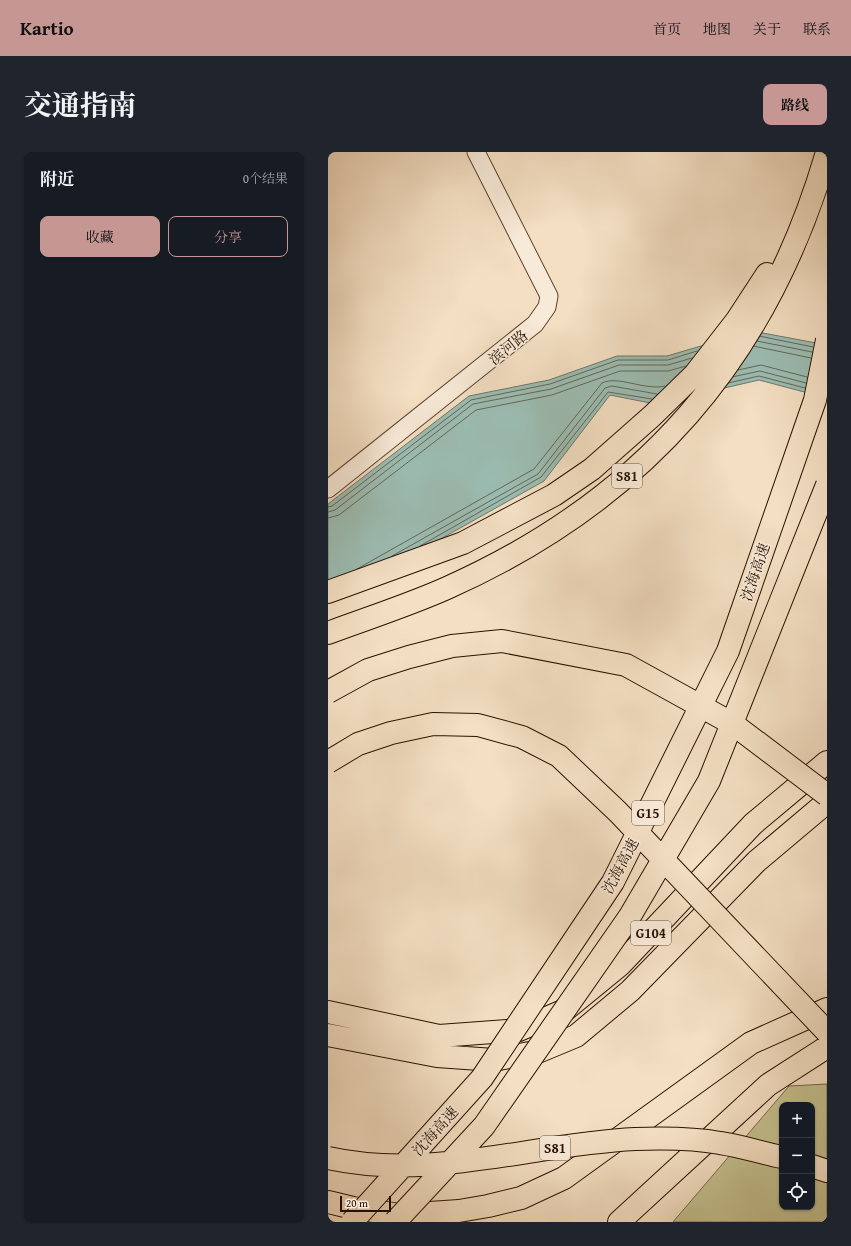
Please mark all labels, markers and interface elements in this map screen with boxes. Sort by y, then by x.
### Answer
text: Kartio [20,14,74,42]
text: 首页 [653,19,681,39]
text: 地图 [703,19,731,39]
text: 关于 [753,19,781,39]
text: 联系 [803,19,831,39]
text: 交通指南 [24,84,136,125]
button: 路线 [763,84,827,125]
text: 附近 [40,166,74,191]
text: 0个结果 [243,169,288,188]
button: 收藏 [40,216,160,257]
button: 分享 [168,216,288,257]
street label: 滨河路 [484,325,532,369]
road number: S81 [612,464,642,488]
street label: 沈海高速 [735,540,775,604]
road number: G15 [632,801,664,825]
street label: 沈海高速 [597,835,643,897]
road number: G104 [631,921,671,945]
street label: 沈海高速 [407,1102,463,1160]
map controls [779,1102,815,1210]
button: + [779,1102,815,1138]
road number: S81 [540,1136,570,1160]
button: − [779,1138,815,1174]
button: locate [779,1174,815,1210]
scale bar [340,1194,391,1213]
text: 20 m [346,1195,368,1211]

